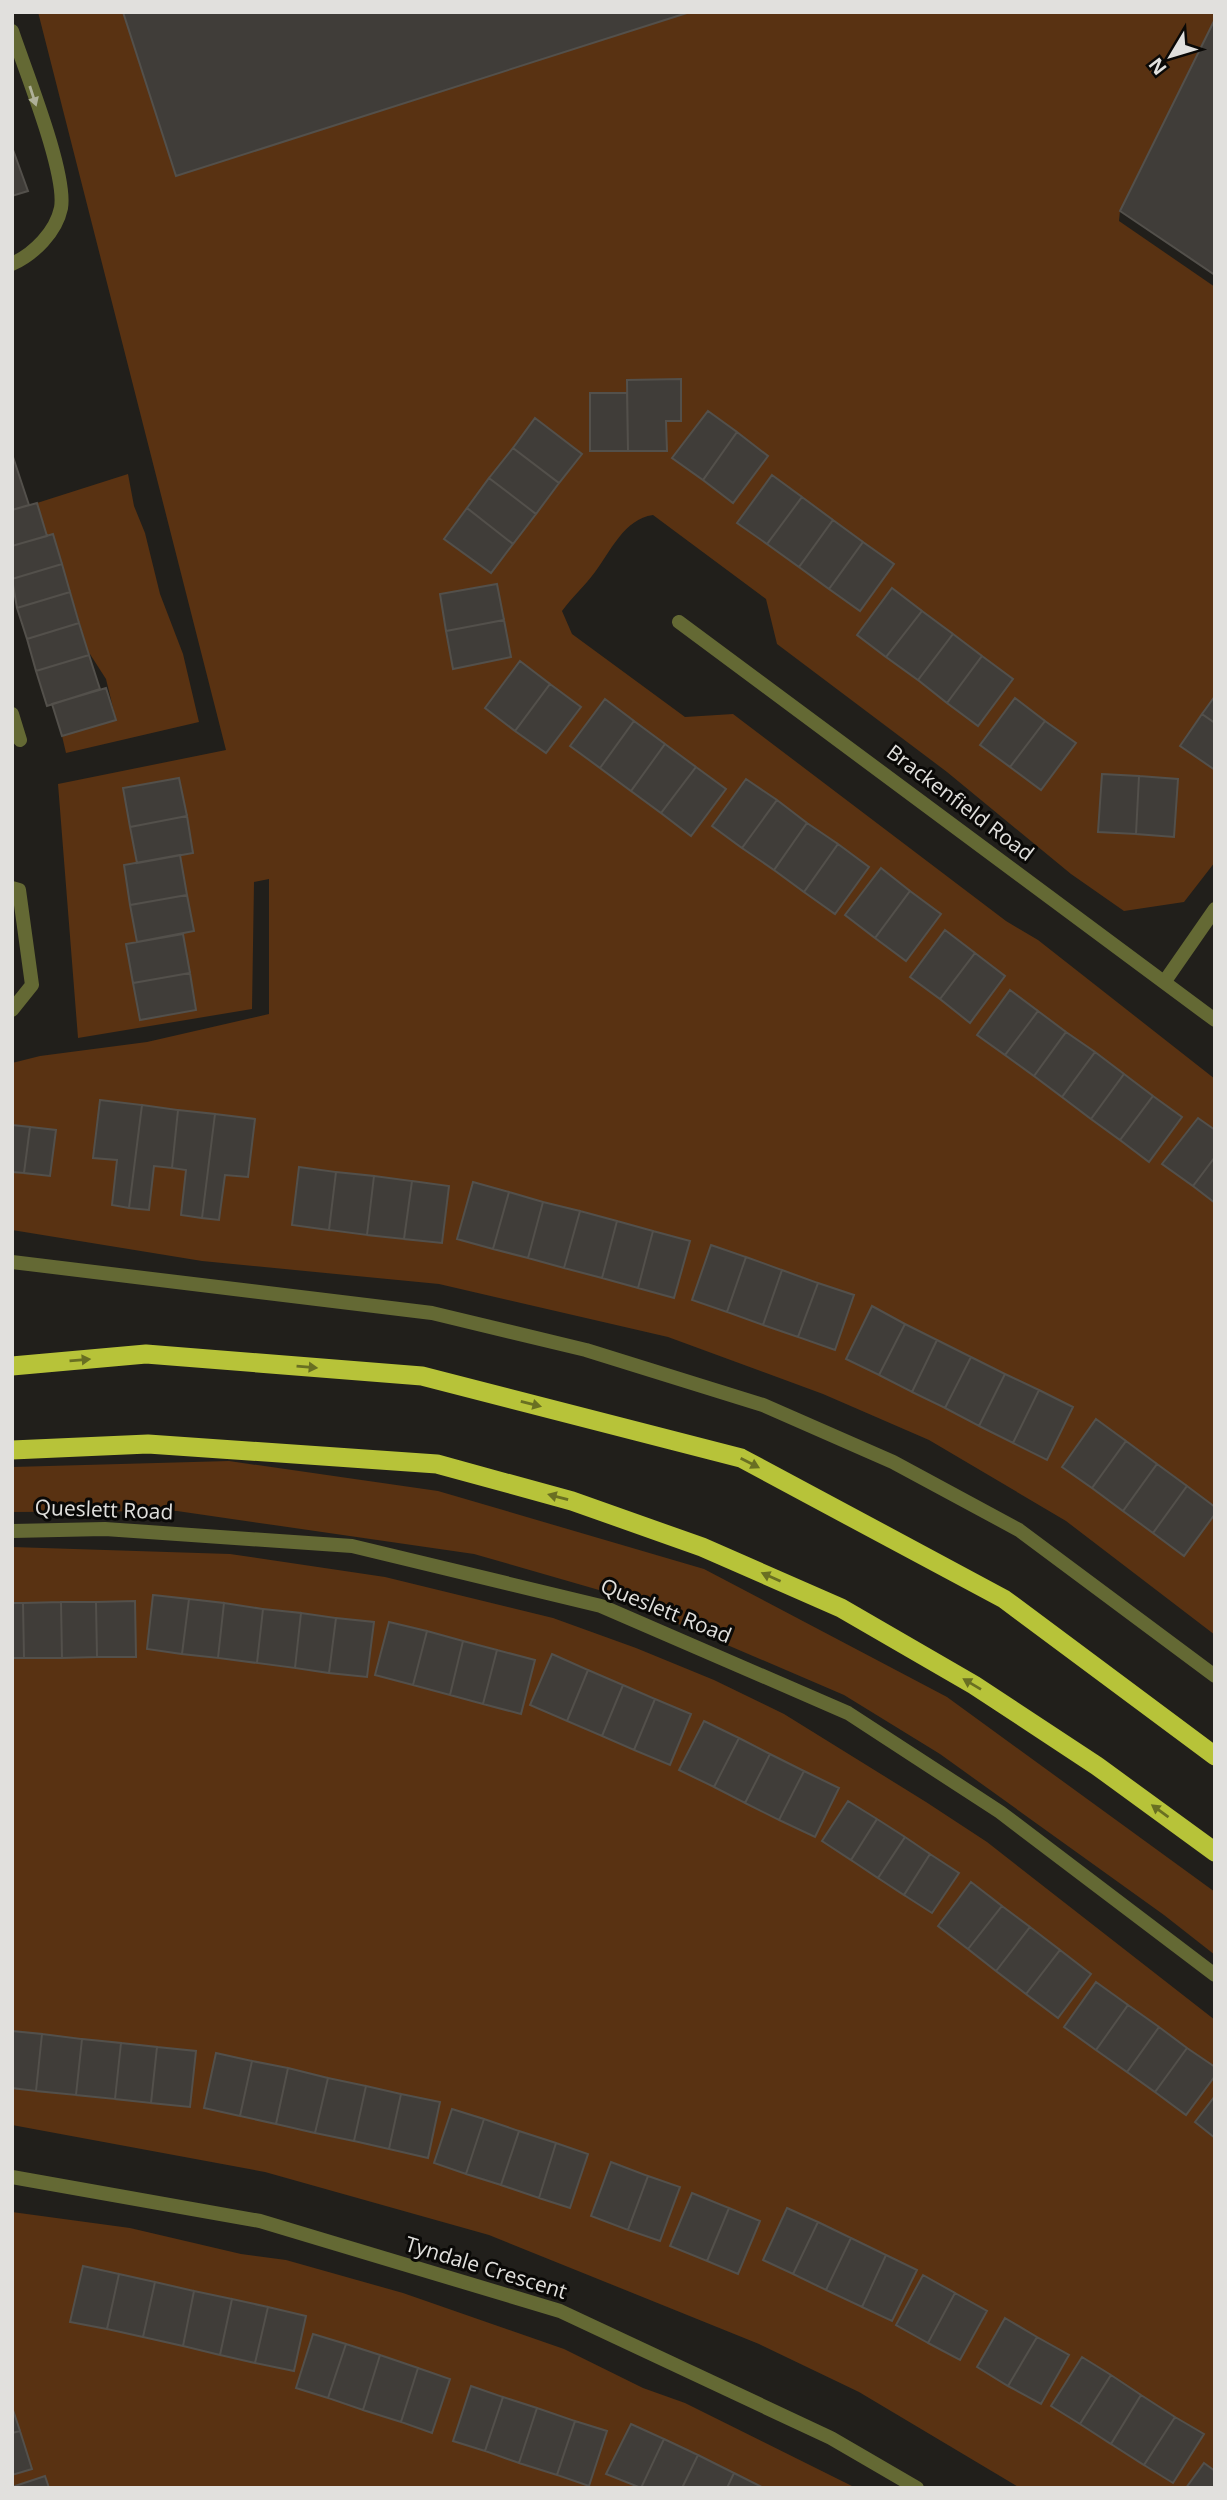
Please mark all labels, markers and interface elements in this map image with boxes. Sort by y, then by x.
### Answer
north arrow [1136,21,1206,91]
text: N [1143,52,1173,81]
one-way arrow [29,85,39,106]
street label: Brackenfield Road [881,738,1040,867]
one-way arrow [69,1354,91,1365]
one-way arrow [296,1362,318,1373]
one-way arrow [520,1399,542,1410]
one-way arrow [740,1458,760,1469]
one-way arrow [547,1491,569,1502]
street label: Queslett Road [34,1493,174,1525]
street label: Queslett Road [597,1571,736,1649]
one-way arrow [761,1571,781,1583]
one-way arrow [962,1677,981,1690]
one-way arrow [1151,1805,1169,1819]
street label: Tyndale Crescent [402,2229,571,2305]

